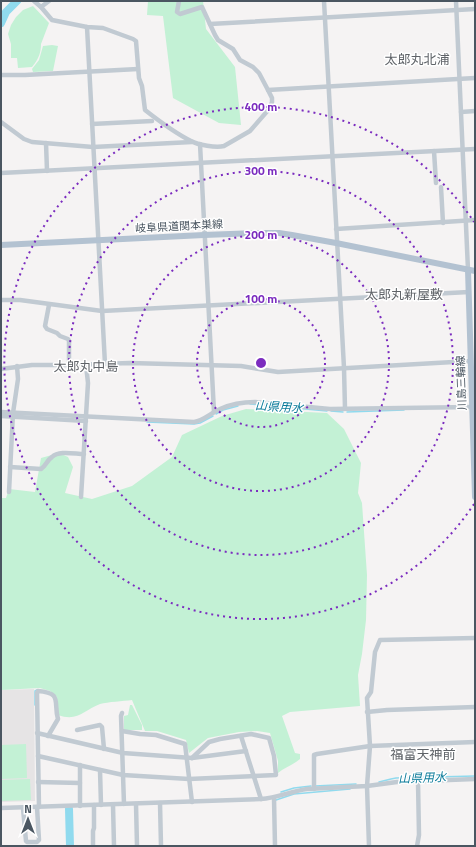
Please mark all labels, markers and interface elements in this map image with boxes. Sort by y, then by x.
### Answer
district label: 太郎丸北浦 [384,49,450,69]
text: 400 m [245,97,277,116]
text: 300 m [245,161,277,180]
street label: 岐阜県道関本巣線 [135,216,223,236]
text: 200 m [245,225,277,244]
district label: 太郎丸新屋敷 [365,284,443,304]
text: 100 m [245,289,277,308]
street label: 川島三輪線 [452,355,470,411]
district label: 太郎丸中島 [53,356,119,376]
centre of rings [254,356,268,370]
water label: 山県用水 [254,395,306,418]
district label: 福富天神前 [390,744,456,764]
water label: 山県用水 [398,767,448,788]
north arrow [8,799,48,839]
text: N [24,801,32,817]

